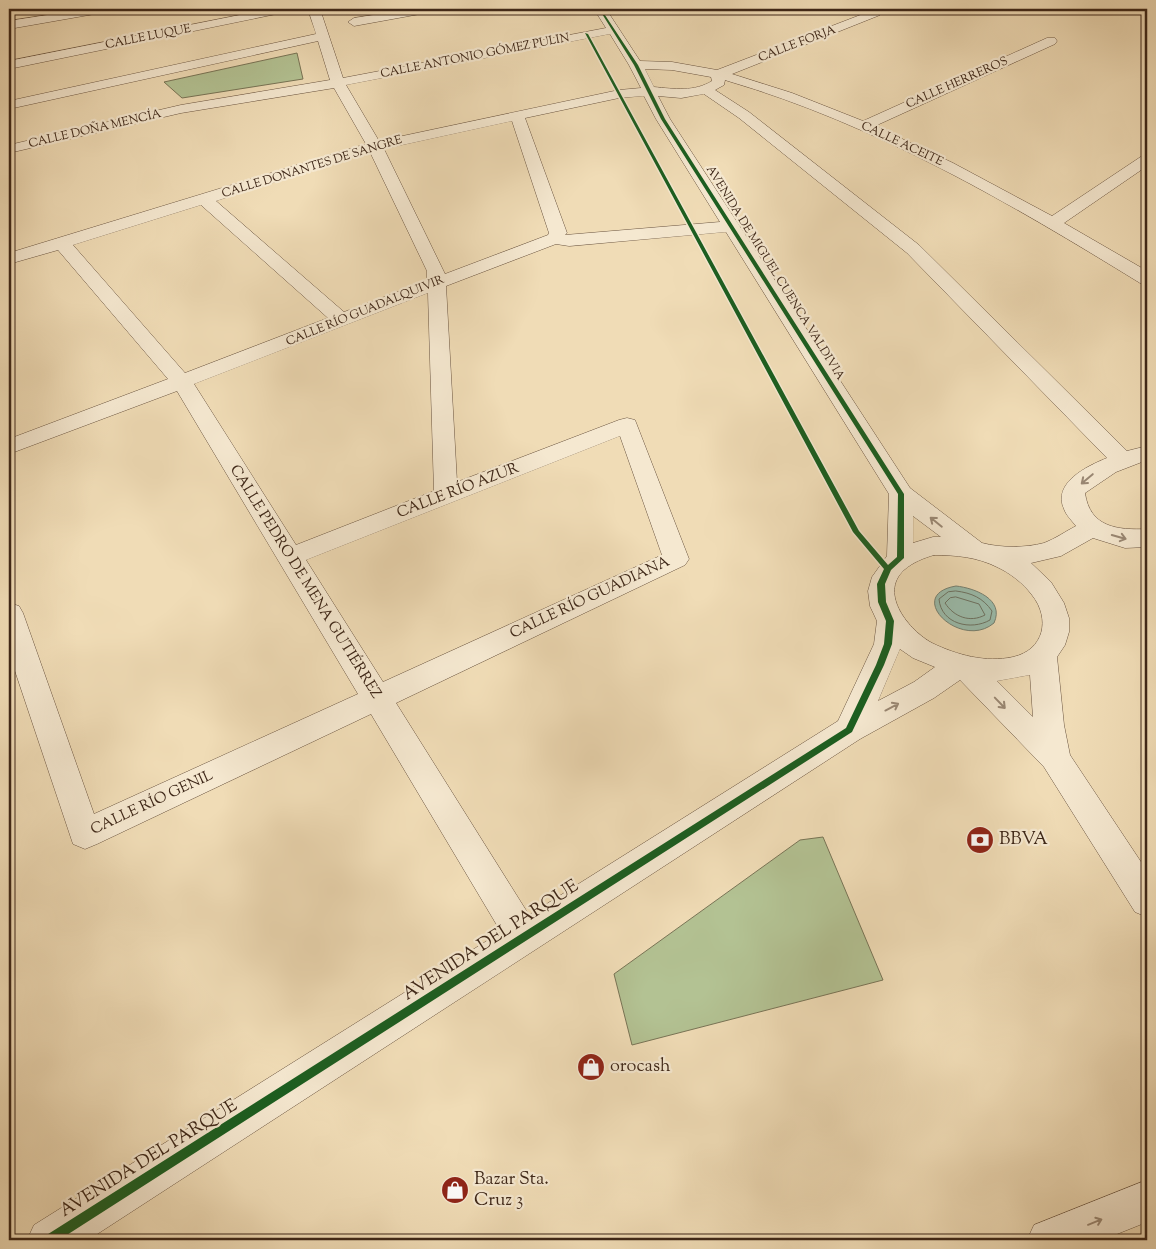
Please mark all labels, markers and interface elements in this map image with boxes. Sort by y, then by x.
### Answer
street label: CALLE LUQUE [104,20,193,54]
street label: CALLE FORJA [756,21,839,67]
street label: CALLE ANTONIO GÓMEZ PULIN [379,29,571,83]
street label: CALLE HERREROS [903,52,1011,114]
street label: CALLE DOÑA MENCÍA [27,105,163,153]
street label: CALLE ACEITE [858,117,947,171]
street label: CALLE DONANTES DE SANGRE [219,131,405,203]
street label: AVENIDA DE MIGUEL CUENCA VALDIVIA [701,162,849,384]
street label: CALLE RÍO GUADALQUIVIR [283,271,447,351]
street label: CALLE RÍO AZUR [394,457,522,524]
street label: CALLE PEDRO DE MENA GUTIÉRREZ [224,461,387,703]
one-way arrow [1081,473,1094,484]
one-way arrow [930,517,943,528]
one-way arrow [1110,533,1126,542]
street label: CALLE RÍO GUADIANA [506,551,673,644]
one-way arrow [993,697,1006,709]
one-way arrow [884,702,899,711]
street label: CALLE RÍO GENIL [87,764,217,841]
bank icon: BBVA [965,825,995,855]
place label: BBVA [999,827,1048,853]
street label: AVENIDA DEL PARQUE [398,874,584,1008]
shop icon: orocash [576,1052,606,1082]
place label: orocash [610,1054,671,1080]
street label: AVENIDA DEL PARQUE [55,1093,243,1224]
place label: Bazar Sta. Cruz 3 [474,1167,549,1214]
shop icon: Bazar Sta. Cruz 3 [440,1175,470,1205]
one-way arrow [1087,1217,1102,1226]

